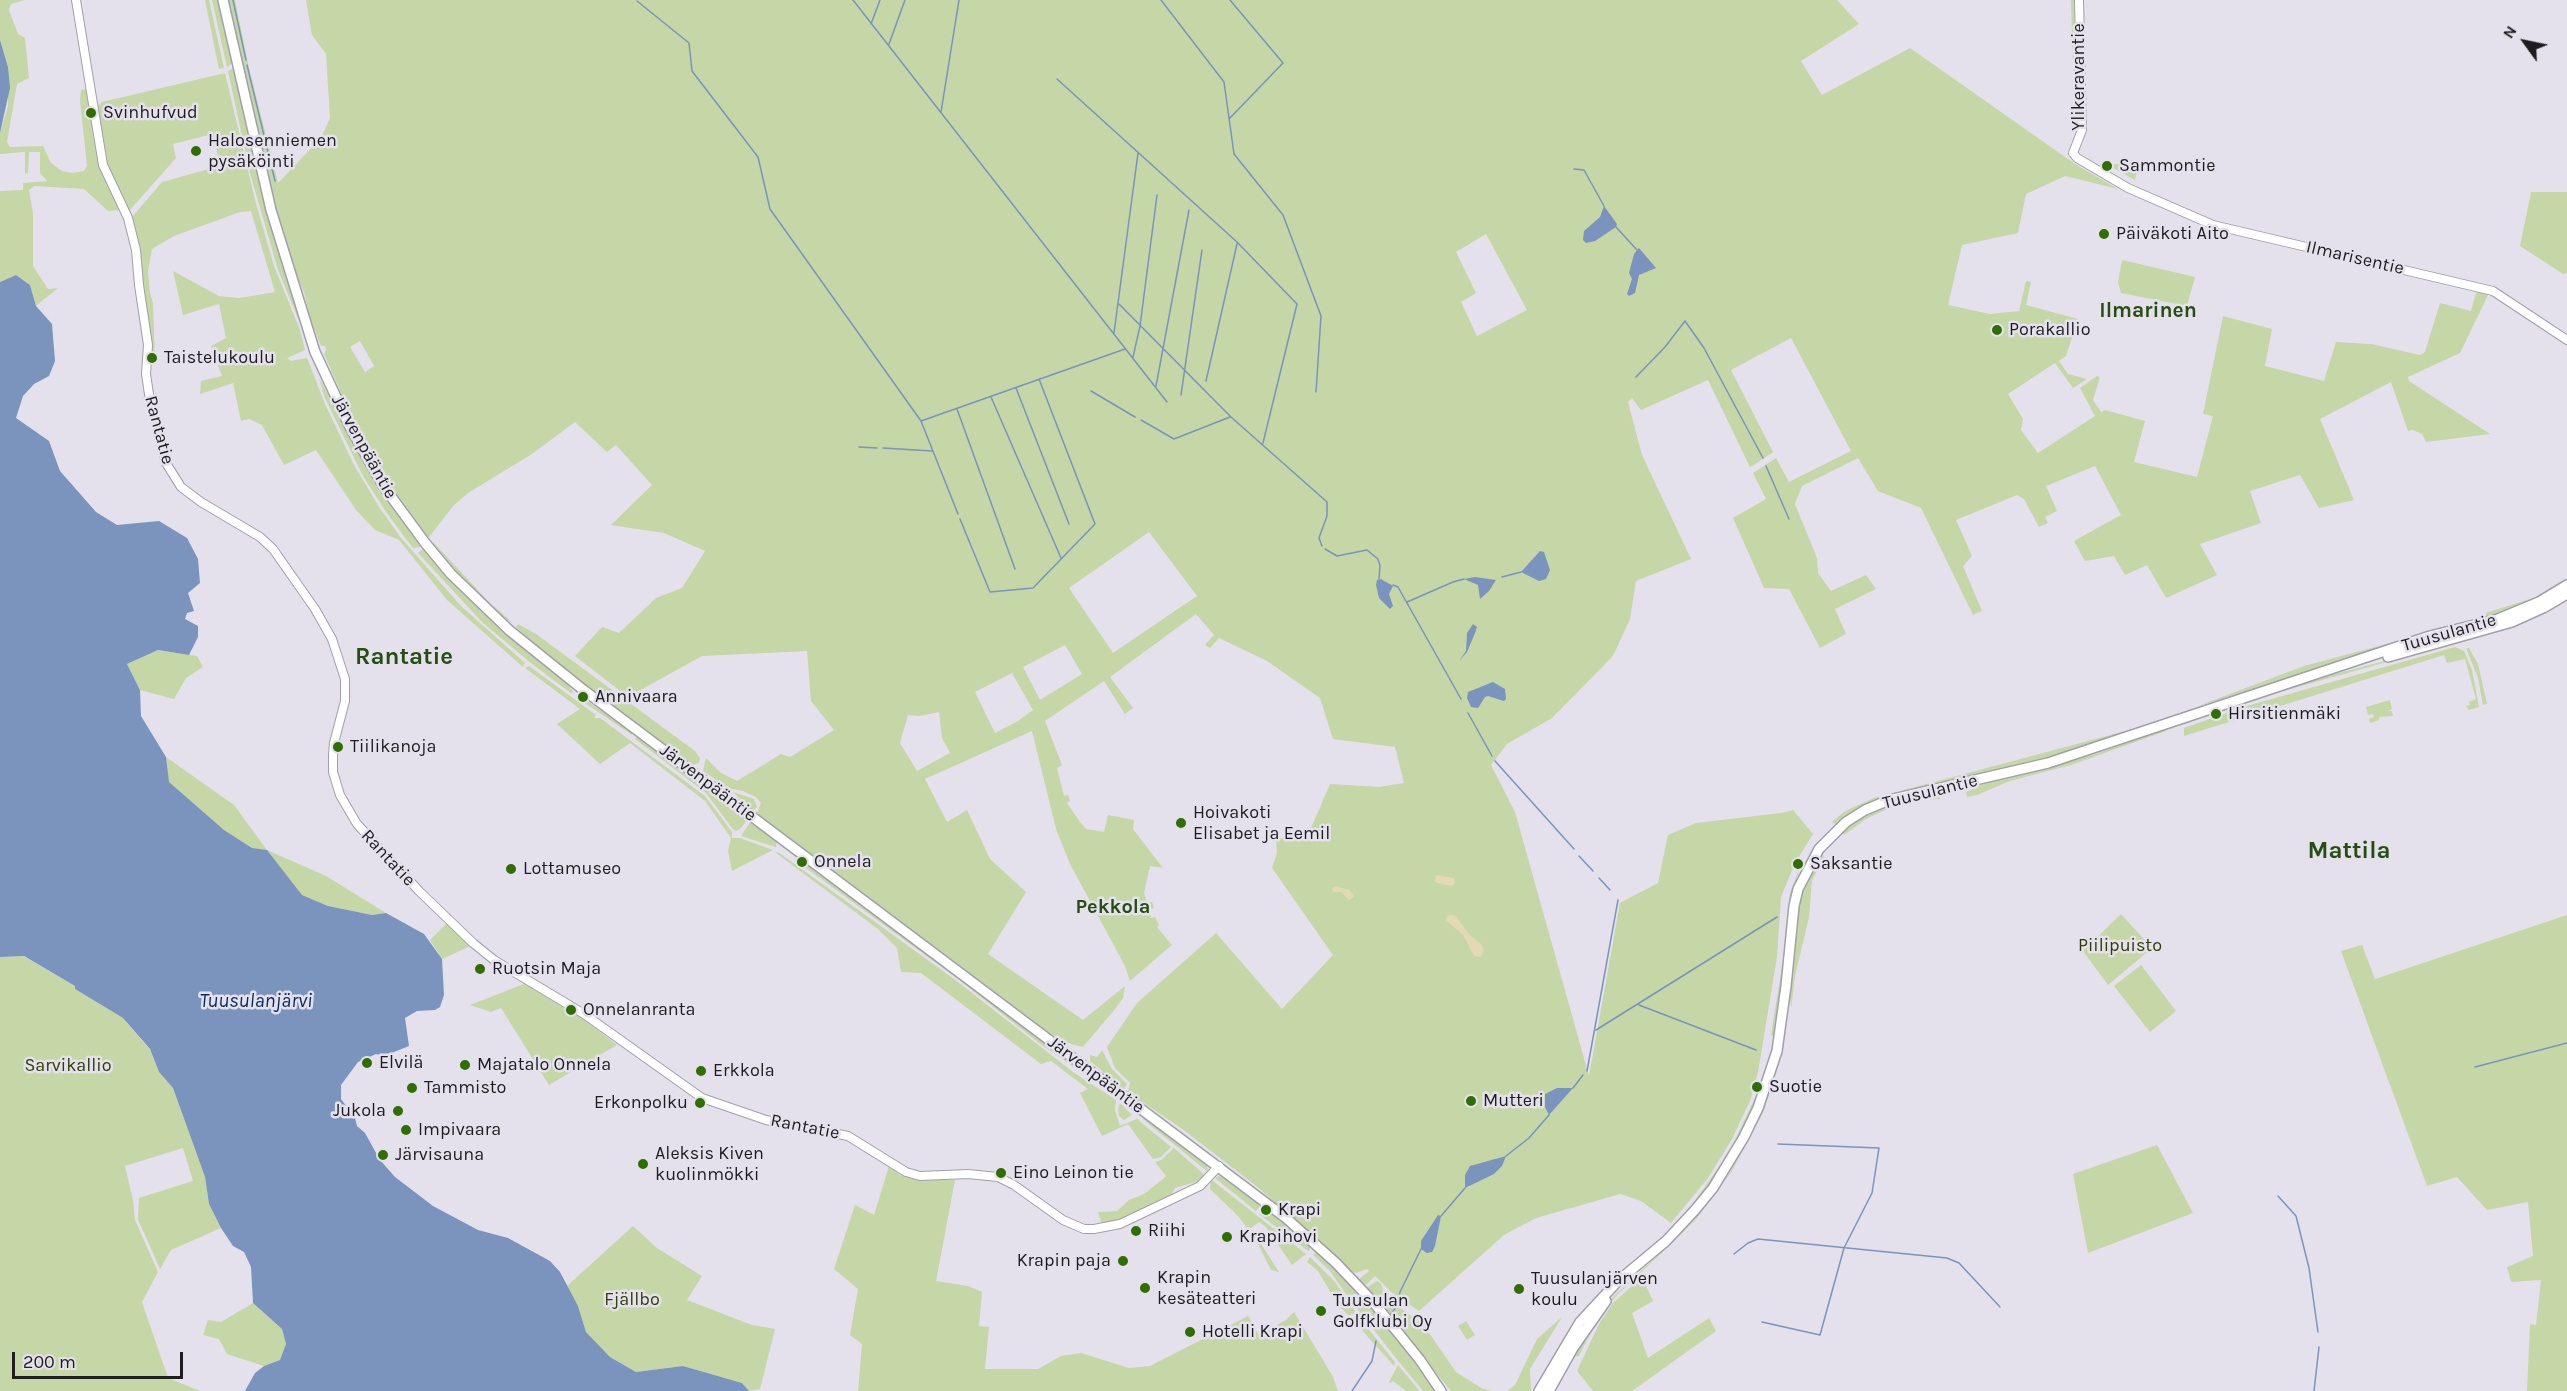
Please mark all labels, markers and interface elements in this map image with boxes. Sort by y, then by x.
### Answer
north arrow [2495,12,2555,72]
text: N [2498,22,2521,42]
street label: Ylikeravantie [2068,23,2090,131]
place label: Svinhufvud [103,102,198,124]
marker: Svinhufvud [84,106,98,120]
place label: Halosenniemen pysäköinti [208,130,337,172]
marker: Halosenniemen pysäköinti [189,144,203,158]
place label: Sammontie [2119,155,2216,177]
marker: Sammontie [2100,159,2114,173]
place label: Päiväkoti Aito [2116,223,2229,245]
marker: Päiväkoti Aito [2097,227,2111,241]
street label: Ilmarisentie [2304,236,2406,280]
district label: Ilmarinen [2099,298,2197,324]
place label: Porakallio [2009,319,2091,341]
marker: Porakallio [1990,323,2004,337]
place label: Taistelukoulu [164,347,275,369]
marker: Taistelukoulu [145,351,159,365]
street label: Järvenpääntie [327,391,401,503]
street label: Rantatie [140,393,178,467]
street label: Tuusulantie [2399,609,2499,657]
district label: Rantatie [355,643,453,671]
place label: Annivaara [595,686,678,708]
marker: Annivaara [576,690,590,704]
place label: Hirsitienmäki [2228,703,2341,725]
marker: Hirsitienmäki [2209,707,2223,721]
place label: Tiilikanoja [350,736,436,758]
marker: Tiilikanoja [331,740,345,754]
street label: Järvenpääntie [655,740,761,826]
street label: Tuusulantie [1880,770,1980,814]
place label: Hoivakoti Elisabet ja Eemil [1193,802,1330,844]
marker: Hoivakoti Elisabet ja Eemil [1174,816,1188,830]
street label: Rantatie [356,825,420,891]
district label: Mattila [2307,837,2391,865]
place label: Onnela [814,851,872,873]
place label: Saksantie [1810,853,1893,875]
marker: Onnela [795,855,809,869]
marker: Saksantie [1791,857,1805,871]
place label: Lottamuseo [523,858,621,880]
marker: Lottamuseo [504,862,518,876]
district label: Pekkola [1076,895,1150,919]
park label: Piilipuisto [2078,935,2162,957]
place label: Ruotsin Maja [492,958,601,980]
marker: Ruotsin Maja [473,962,487,976]
water label: Tuusulanjärvi [200,989,312,1013]
place label: Onnelanranta [583,999,695,1021]
marker: Onnelanranta [564,1003,578,1017]
street label: Järvenpääntie [1043,1032,1149,1118]
place label: Elvilä [379,1052,424,1074]
place label: Majatalo Onnela [477,1054,611,1076]
park label: Sarvikallio [24,1055,112,1077]
marker: Elvilä [360,1056,374,1070]
marker: Majatalo Onnela [458,1058,472,1072]
place label: Erkkola [713,1060,775,1082]
marker: Erkkola [694,1064,708,1078]
place label: Suotie [1769,1076,1822,1098]
place label: Tammisto [424,1077,506,1099]
marker: Suotie [1750,1080,1764,1094]
marker: Tammisto [405,1081,419,1095]
place label: Mutteri [1483,1090,1544,1112]
place label: Erkonpolku [594,1092,688,1114]
marker: Mutteri [1464,1094,1478,1108]
marker: Erkonpolku [693,1096,707,1110]
place label: Jukola [333,1100,386,1122]
marker: Jukola [391,1104,405,1118]
street label: Rantatie [769,1110,841,1144]
place label: Impivaara [418,1119,501,1141]
marker: Impivaara [399,1123,413,1137]
place label: Aleksis Kiven kuolinmökki [655,1143,764,1186]
place label: Järvisauna [395,1144,484,1166]
marker: Järvisauna [376,1148,390,1162]
marker: Aleksis Kiven kuolinmökki [636,1157,650,1171]
place label: Eino Leinon tie [1013,1162,1134,1184]
marker: Eino Leinon tie [994,1166,1008,1180]
place label: Krapi [1278,1199,1321,1221]
marker: Krapi [1259,1203,1273,1217]
place label: Riihi [1148,1220,1186,1242]
marker: Riihi [1129,1224,1143,1238]
place label: Krapihovi [1239,1226,1317,1248]
marker: Krapihovi [1220,1230,1234,1244]
place label: Krapin paja [1017,1250,1111,1272]
marker: Krapin paja [1116,1254,1130,1268]
place label: Krapin kesäteatteri [1157,1267,1256,1310]
place label: Tuusulanjärven koulu [1531,1268,1658,1310]
marker: Krapin kesäteatteri [1138,1281,1152,1295]
marker: Tuusulanjärven koulu [1512,1282,1526,1296]
park label: Fjällbo [604,1289,660,1311]
place label: Tuusulan Golfklubi Oy [1333,1290,1432,1332]
marker: Tuusulan Golfklubi Oy [1314,1304,1328,1318]
place label: Hotelli Krapi [1202,1321,1303,1343]
marker: Hotelli Krapi [1183,1325,1197,1339]
scale bar [15,1340,186,1378]
text: 200 m [23,1351,76,1373]

